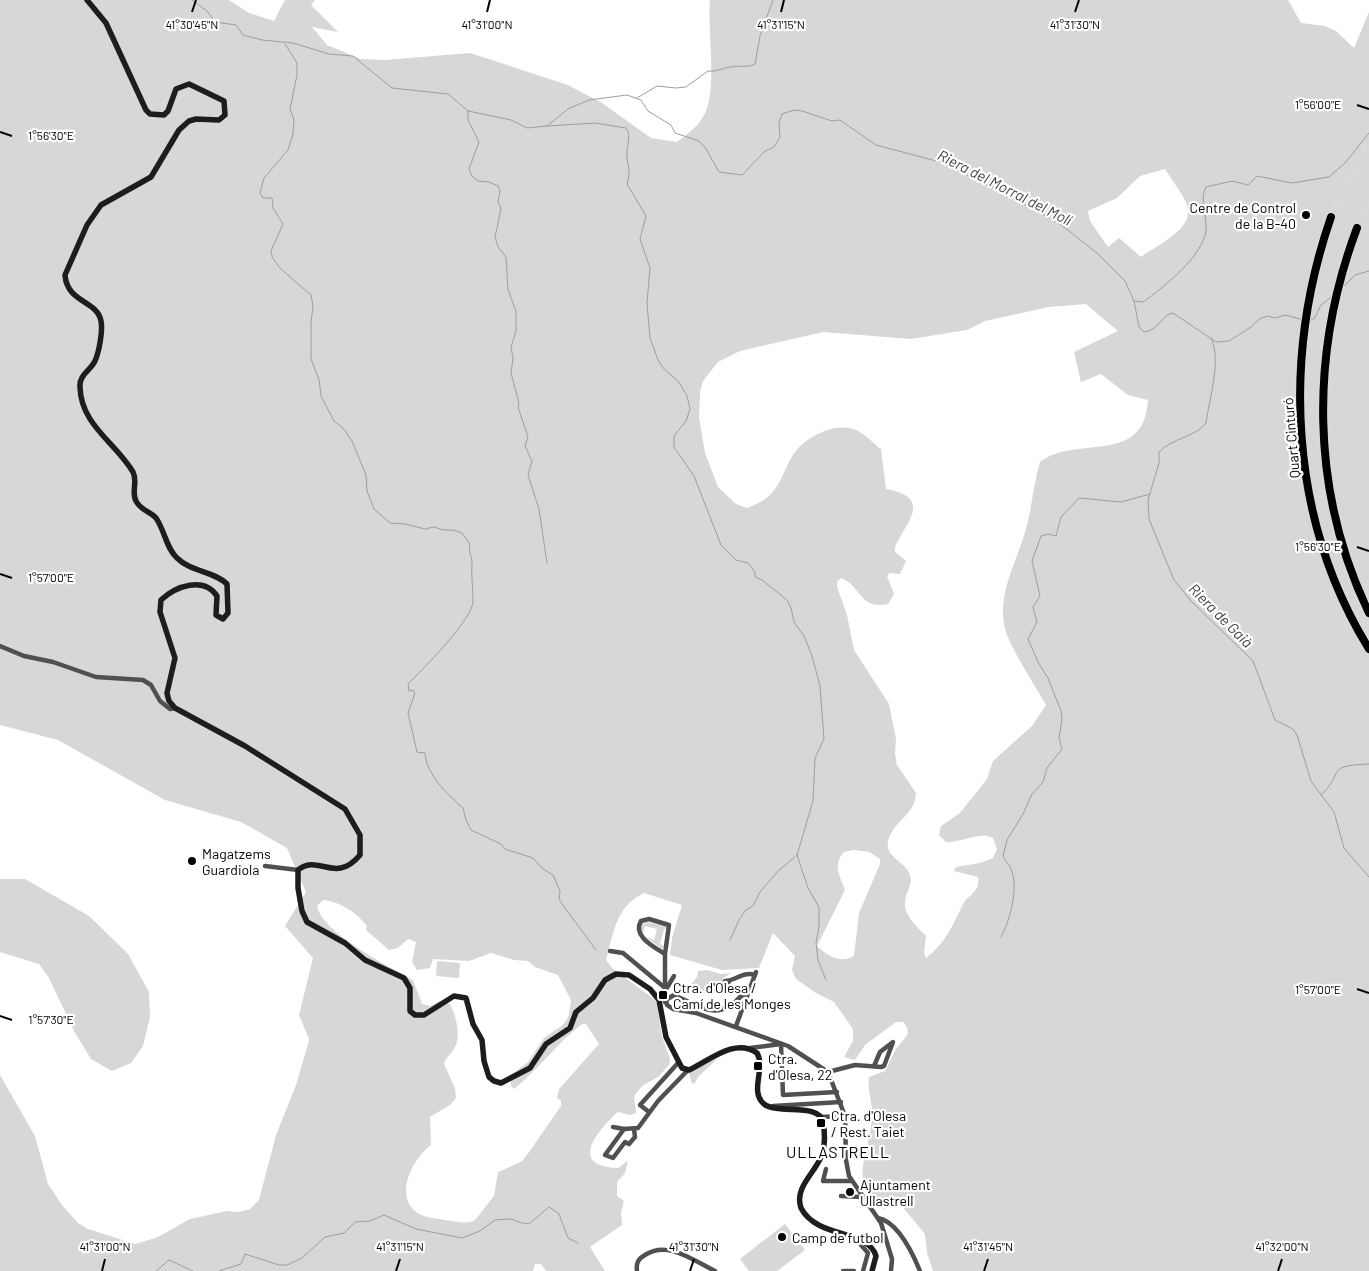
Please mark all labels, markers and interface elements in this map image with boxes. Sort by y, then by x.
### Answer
text: 41°30'45"N [166,17,218,31]
text: 41°31'00"N [462,17,513,31]
text: 41°31'15"N [757,17,805,31]
text: 41°31'30"N [1050,17,1100,31]
text: 1°56'00"E [1295,97,1341,111]
text: 1°56'30"E [28,128,74,142]
water label: Riera del Morral del Molí [935,145,1076,229]
place label: Centre de Control de la B-40 [1190,199,1296,232]
marker: Centre de Control de la B-40 [1300,209,1312,221]
street label: Quart Cinturó [1279,397,1303,479]
text: 1°56'30"E [1295,539,1341,553]
text: 1°57'00"E [28,570,74,584]
water label: Riera de Gaià [1185,579,1257,651]
place label: Magatzems Guardiola [202,845,271,878]
marker: Magatzems Guardiola [186,855,198,867]
place label: Ctra. d'Olesa / Camí de les Monges [673,979,791,1012]
text: 1°57'00"E [1295,982,1341,996]
marker: Ctra. d'Olesa / Camí de les Monges [657,989,669,1001]
text: 1°57'30"E [28,1012,74,1026]
place label: Ctra. d'Olesa, 22 [768,1050,832,1083]
marker: Ctra. d'Olesa, 22 [752,1060,764,1072]
place label: Ctra. d'Olesa / Rest. Taiet [831,1107,906,1140]
marker: Ctra. d'Olesa / Rest. Taiet [815,1117,827,1129]
district label: ULLASTRELL [786,1142,890,1161]
place label: Ajuntament Ullastrell [860,1176,931,1209]
marker: Ajuntament Ullastrell [844,1186,856,1198]
place label: Camp de futbol [792,1229,884,1246]
marker: Camp de futbol [776,1231,788,1243]
text: 41°31'00"N [80,1239,131,1253]
text: 41°31'15"N [376,1239,424,1253]
text: 41°31'30"N [669,1239,719,1253]
text: 41°31'45"N [963,1239,1013,1253]
text: 41°32'00"N [1255,1239,1309,1253]

